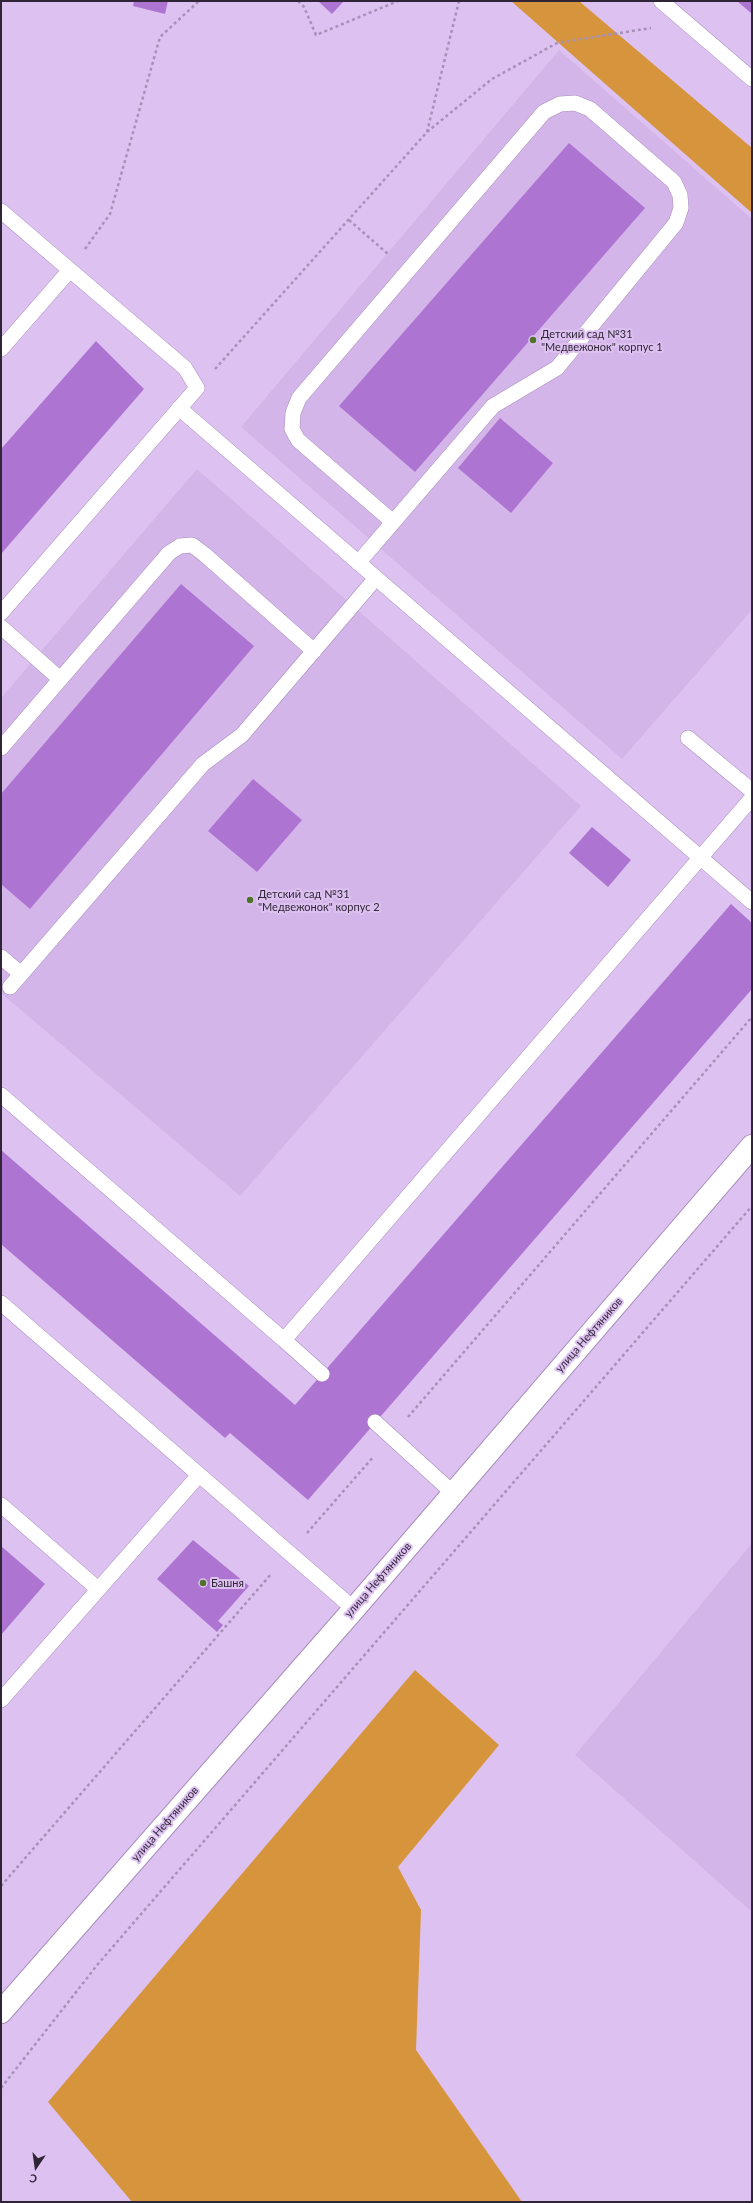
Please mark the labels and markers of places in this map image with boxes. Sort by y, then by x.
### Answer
place label: Детский сад №31 "Медвежонок" корпус 1 [541,327,663,353]
marker: Детский сад №31 "Медвежонок" корпус 1 [528,335,538,345]
place label: Детский сад №31 "Медвежонок" корпус 2 [258,887,380,913]
marker: Детский сад №31 "Медвежонок" корпус 2 [245,895,255,905]
place label: Башня [211,1576,244,1590]
marker: Башня [198,1578,208,1588]

